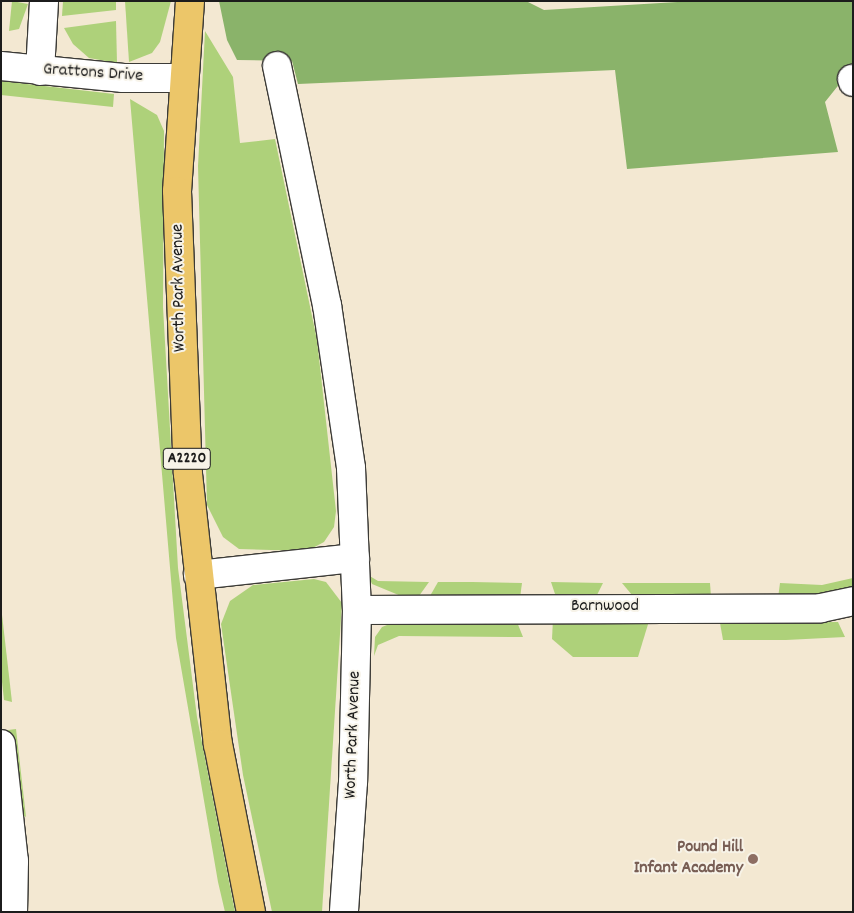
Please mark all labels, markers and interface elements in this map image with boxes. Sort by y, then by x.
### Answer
street label: Grattons Drive [42,60,144,88]
street label: Worth Park Avenue [168,224,192,352]
road number: A2220 [162,446,212,472]
street label: Barnwood [571,596,639,618]
street label: Worth Park Avenue [341,671,367,799]
place label: Pound Hill Infant Academy [634,838,743,881]
marker: Pound Hill Infant Academy [747,853,759,865]

